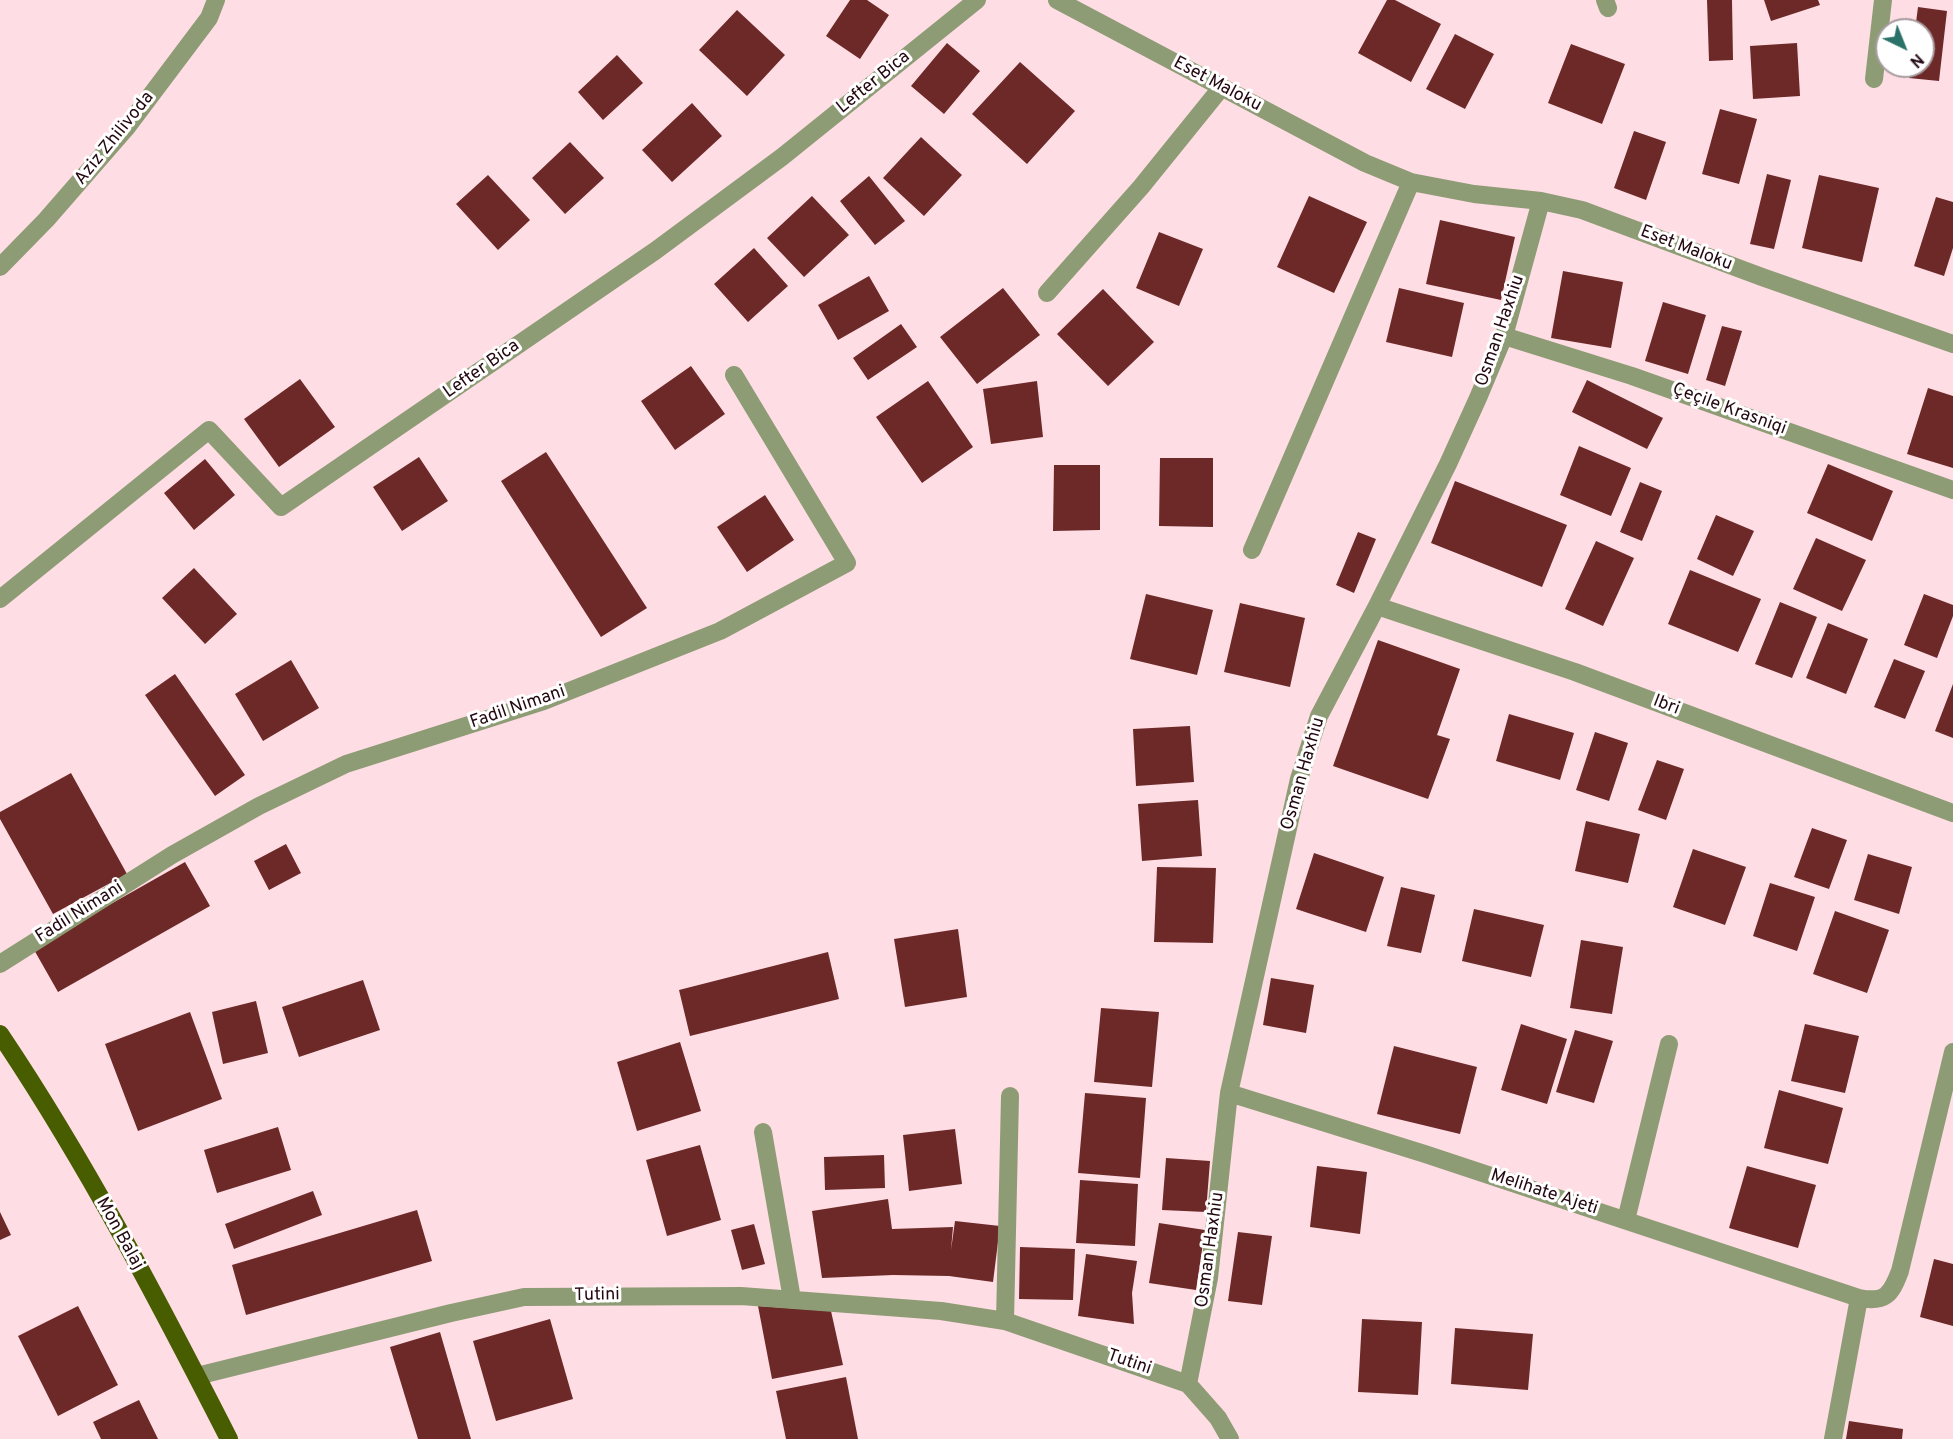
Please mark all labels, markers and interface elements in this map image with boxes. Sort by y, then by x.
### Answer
north arrow [1875,18,1935,78]
street label: Lefter Bica [833,47,915,119]
text: N [1905,48,1927,71]
street label: Eset Maloku [1169,53,1265,117]
street label: Aziz Zhilivoda [71,88,159,190]
street label: Eset Maloku [1637,222,1735,276]
street label: Osman Haxhiu [1472,272,1530,390]
street label: Lefter Bica [440,336,524,404]
street label: Çeçile Krasniqi [1669,379,1789,441]
street label: Fadil Nimani [468,682,568,734]
street label: Ibri [1650,691,1682,721]
street label: Osman Haxhiu [1278,715,1330,833]
street label: Fadil Nimani [32,878,128,948]
street label: Melihate Ajeti [1488,1165,1600,1221]
street label: Osman Haxhiu [1192,1191,1230,1309]
street label: Mon Balaj [90,1194,148,1274]
street label: Tutini [574,1285,620,1307]
street label: Tutini [1104,1345,1154,1381]

